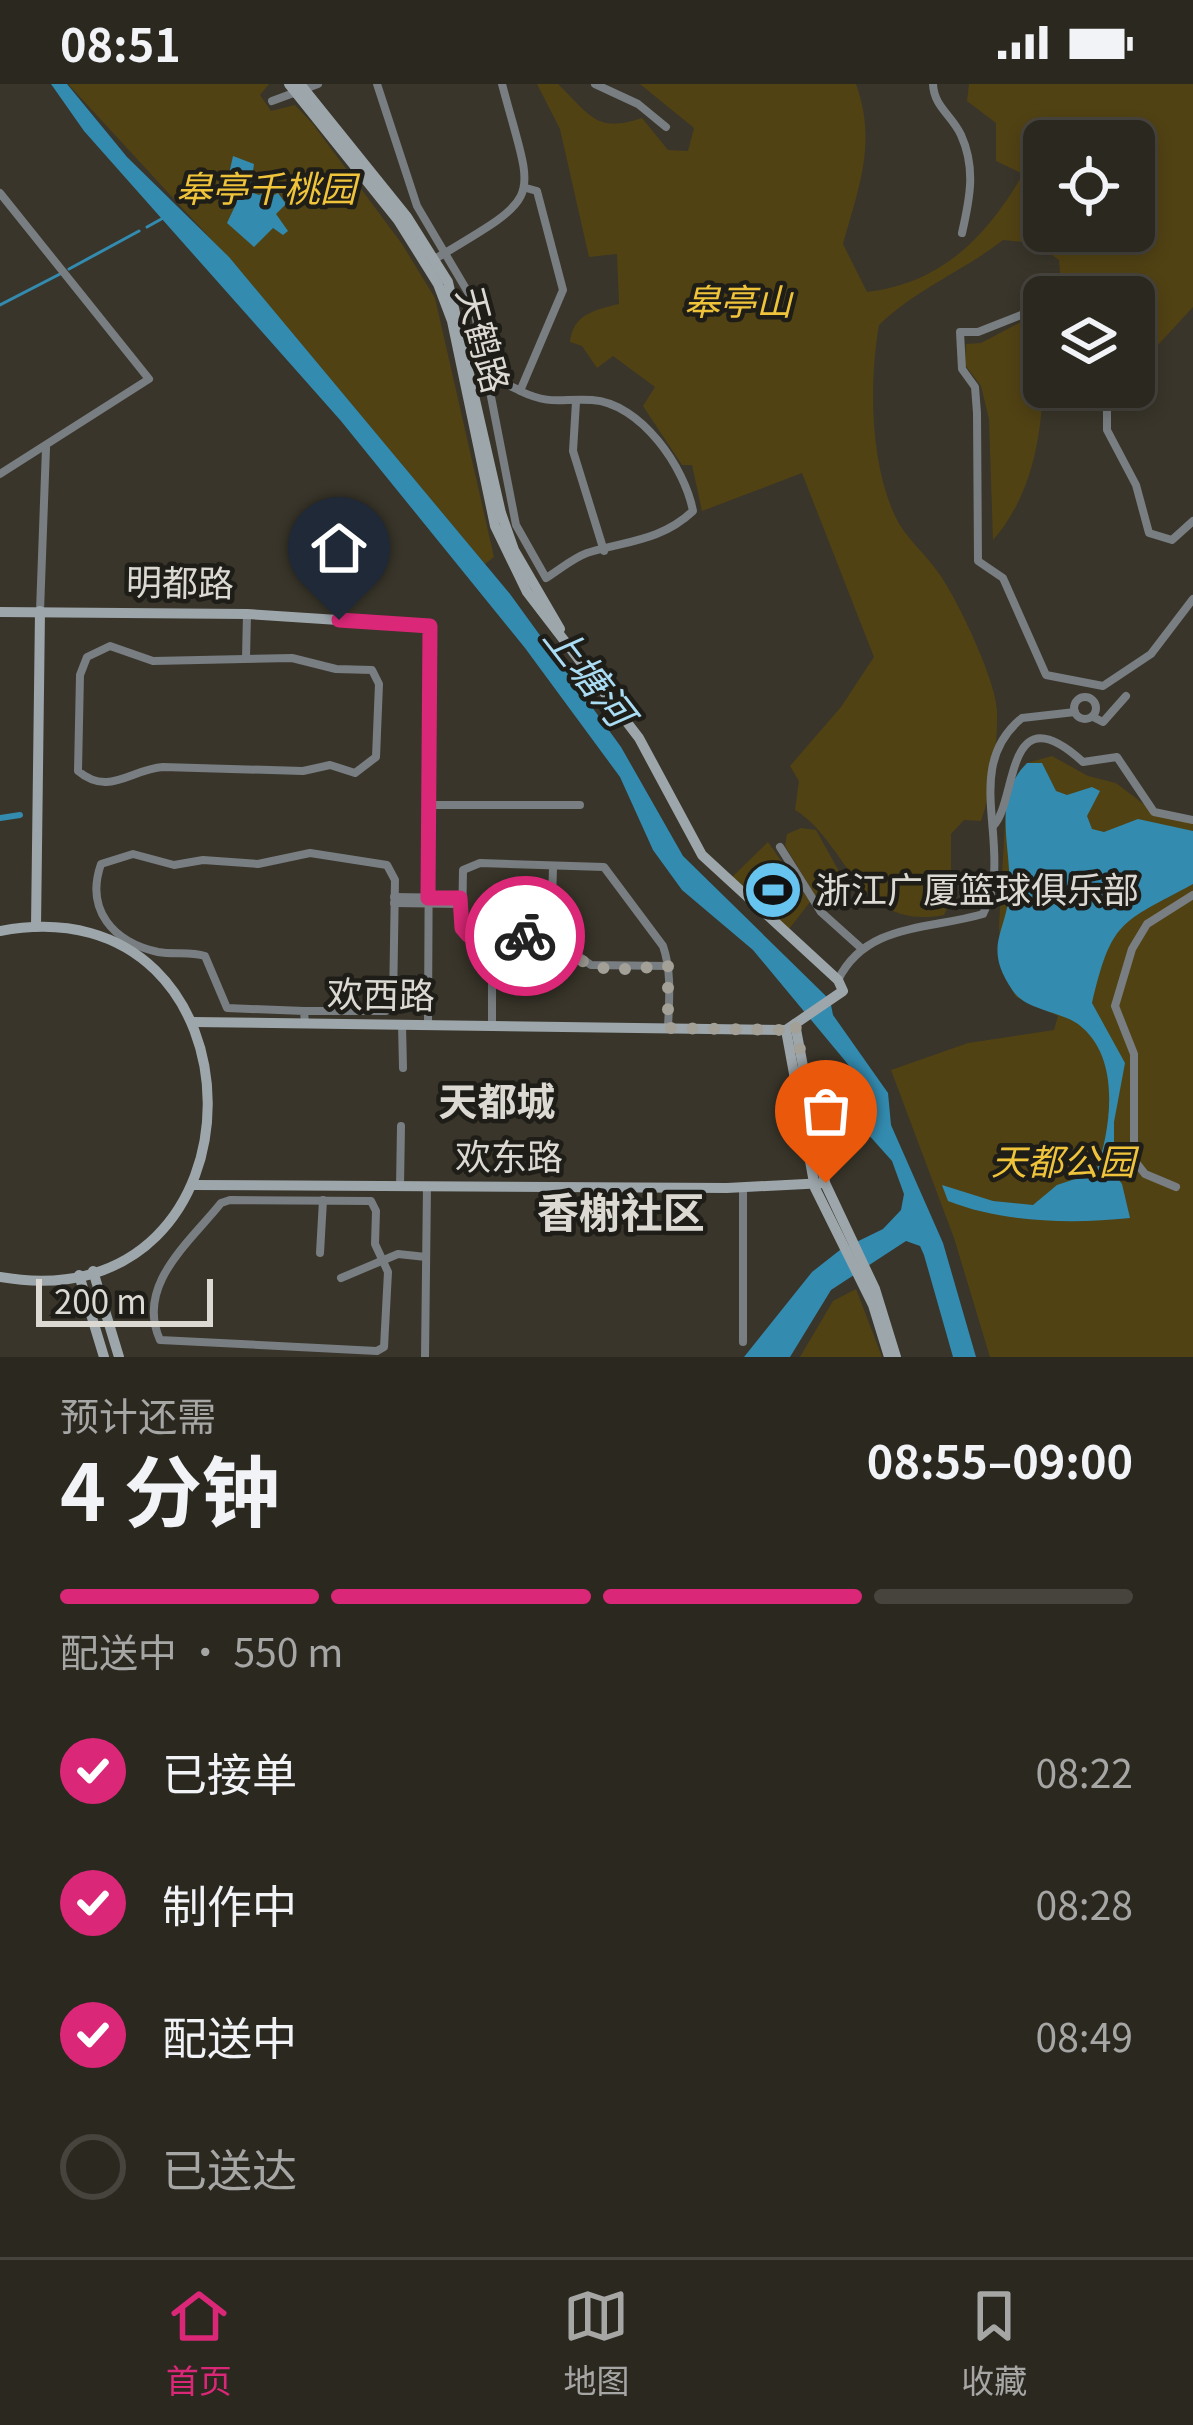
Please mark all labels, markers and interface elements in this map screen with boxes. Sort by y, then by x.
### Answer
text: 08:51 [60,10,181,75]
map controls [1023,120,1155,408]
button: locate [1023,120,1155,252]
park label: 皋亭千桃园 [176,160,361,212]
park label: 皋亭山 [684,273,794,325]
button: layers [1023,276,1155,408]
street label: 天鹤路 [447,280,525,398]
pin [288,497,390,620]
icon: home [306,515,372,581]
street label: 明都路 [126,553,235,607]
water label: 上塘河 [533,610,654,742]
sports icon: 浙江广厦篮球俱乐部 [742,859,804,921]
place label: 浙江广厦篮球俱乐部 [815,861,1139,913]
courier [465,876,585,996]
icon: bike [492,903,558,969]
street label: 欢西路 [327,965,436,1019]
pin [775,1060,877,1183]
district label: 天都城 [438,1071,556,1127]
icon: bag [793,1078,859,1144]
street label: 欢东路 [455,1128,563,1180]
park label: 天都公园 [991,1133,1140,1185]
district label: 香榭社区 [537,1179,705,1240]
scale bar [36,1273,213,1326]
text: 200 m [54,1276,147,1324]
text: 预计还需 [60,1386,216,1442]
text: 08:55–09:00 [867,1427,1133,1492]
text: 4 分钟 [60,1431,280,1543]
text: 配送中 · 550 m [60,1622,343,1678]
icon: check [60,1738,126,1804]
text: 已接单 [162,1739,297,1804]
text: 08:22 [1036,1743,1133,1799]
icon: check [60,1870,126,1936]
text: 制作中 [162,1871,297,1936]
text: 08:28 [1036,1875,1133,1931]
icon: check [60,2002,126,2068]
text: 配送中 [162,2003,297,2068]
text: 08:49 [1036,2007,1133,2063]
text: 已送达 [162,2135,297,2200]
tab: 首页 [166,2283,232,2403]
tab: 地图 [563,2283,629,2403]
tab: 收藏 [961,2283,1027,2403]

